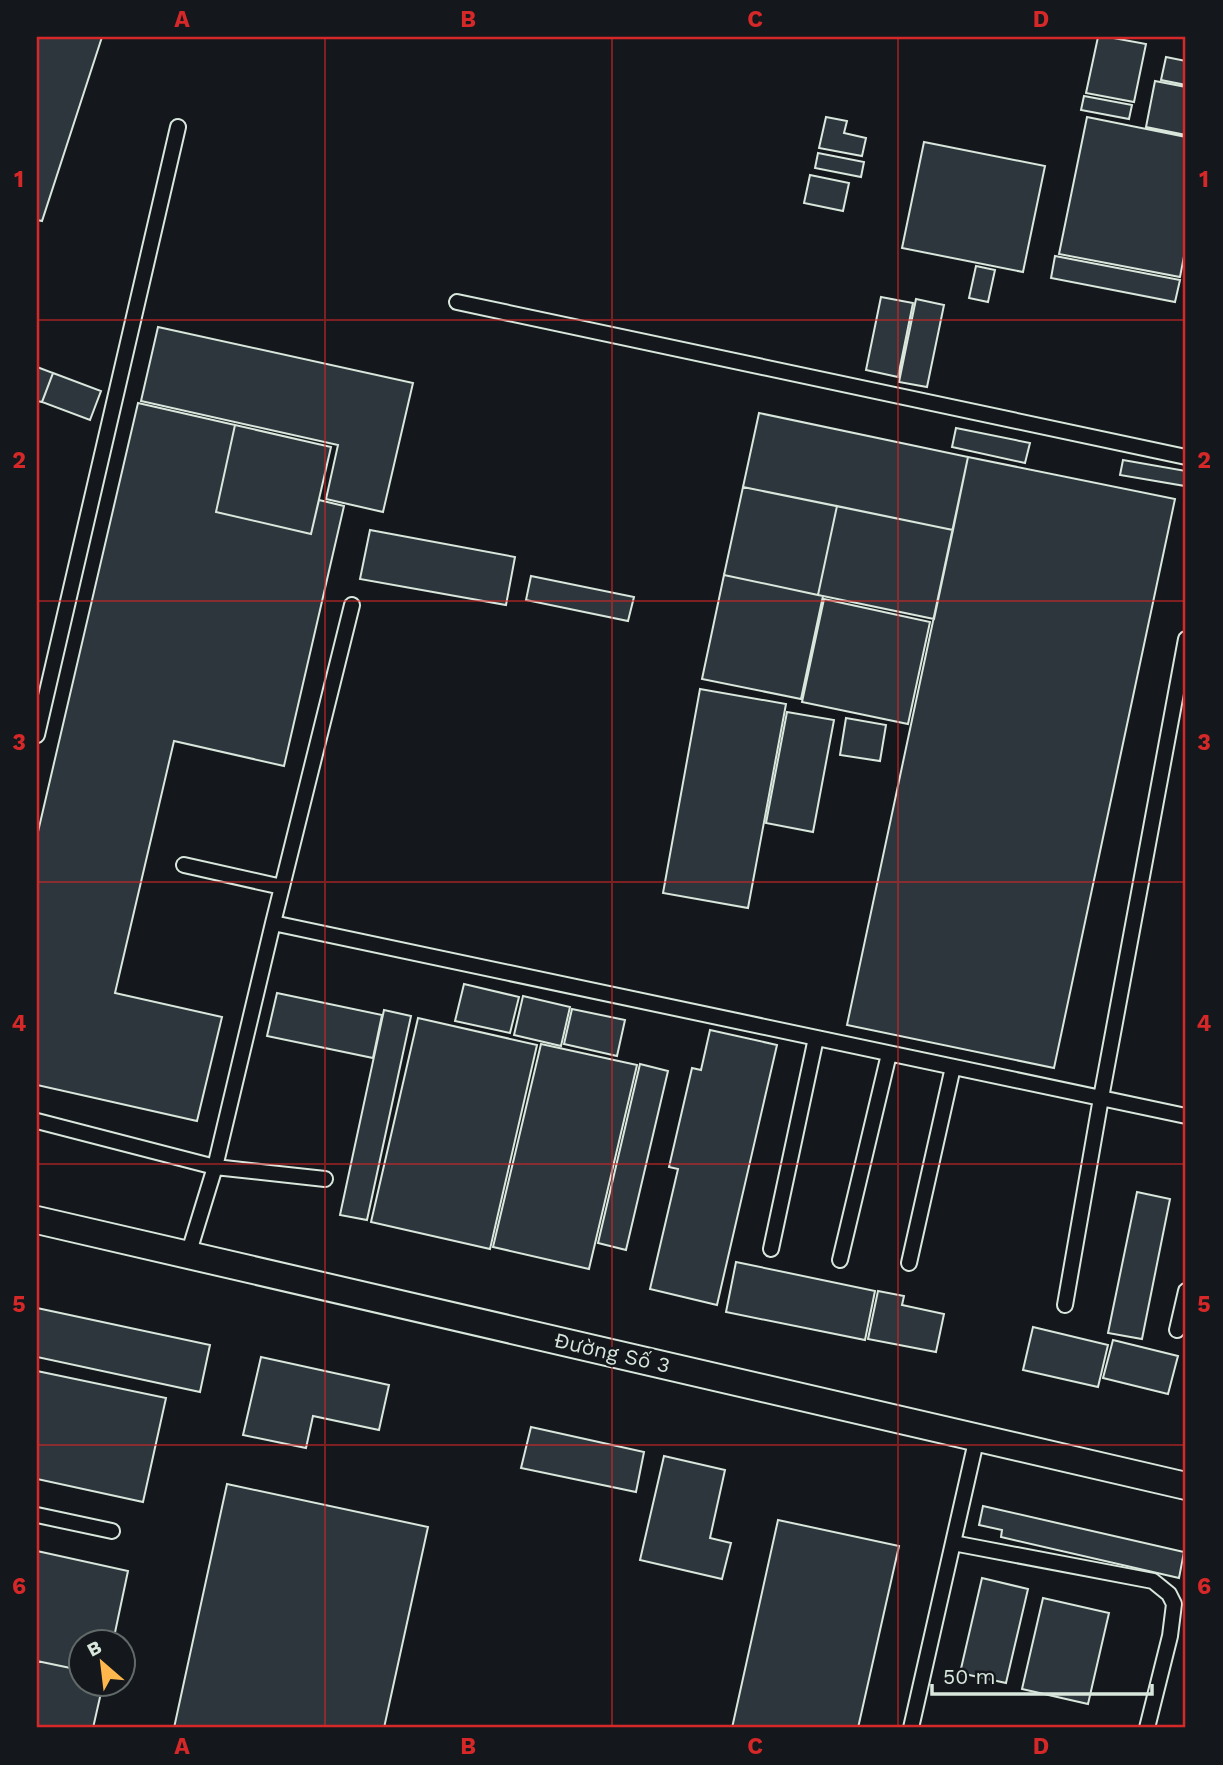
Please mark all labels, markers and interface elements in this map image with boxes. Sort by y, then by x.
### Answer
text: A [174,6,190,33]
text: B [460,6,476,33]
text: C [747,6,763,33]
text: D [1033,6,1049,33]
text: 1 [14,166,24,193]
text: 1 [1199,166,1209,193]
text: 2 [12,447,26,474]
text: 2 [1197,447,1211,474]
text: 3 [12,729,26,756]
text: 3 [1197,729,1211,756]
text: 4 [12,1010,27,1037]
text: 4 [1197,1010,1212,1037]
text: 5 [12,1291,26,1318]
text: 5 [1197,1291,1211,1318]
street label: Đường Số 3 [552,1327,672,1378]
text: 6 [12,1573,26,1600]
text: 6 [1197,1573,1211,1600]
north arrow [66,1628,136,1698]
text: B [83,1635,105,1662]
scale bar [932,1653,1153,1697]
text: 50 m [943,1664,995,1689]
text: A [174,1733,190,1760]
text: B [460,1733,476,1760]
text: C [747,1733,763,1760]
text: D [1033,1733,1049,1760]

